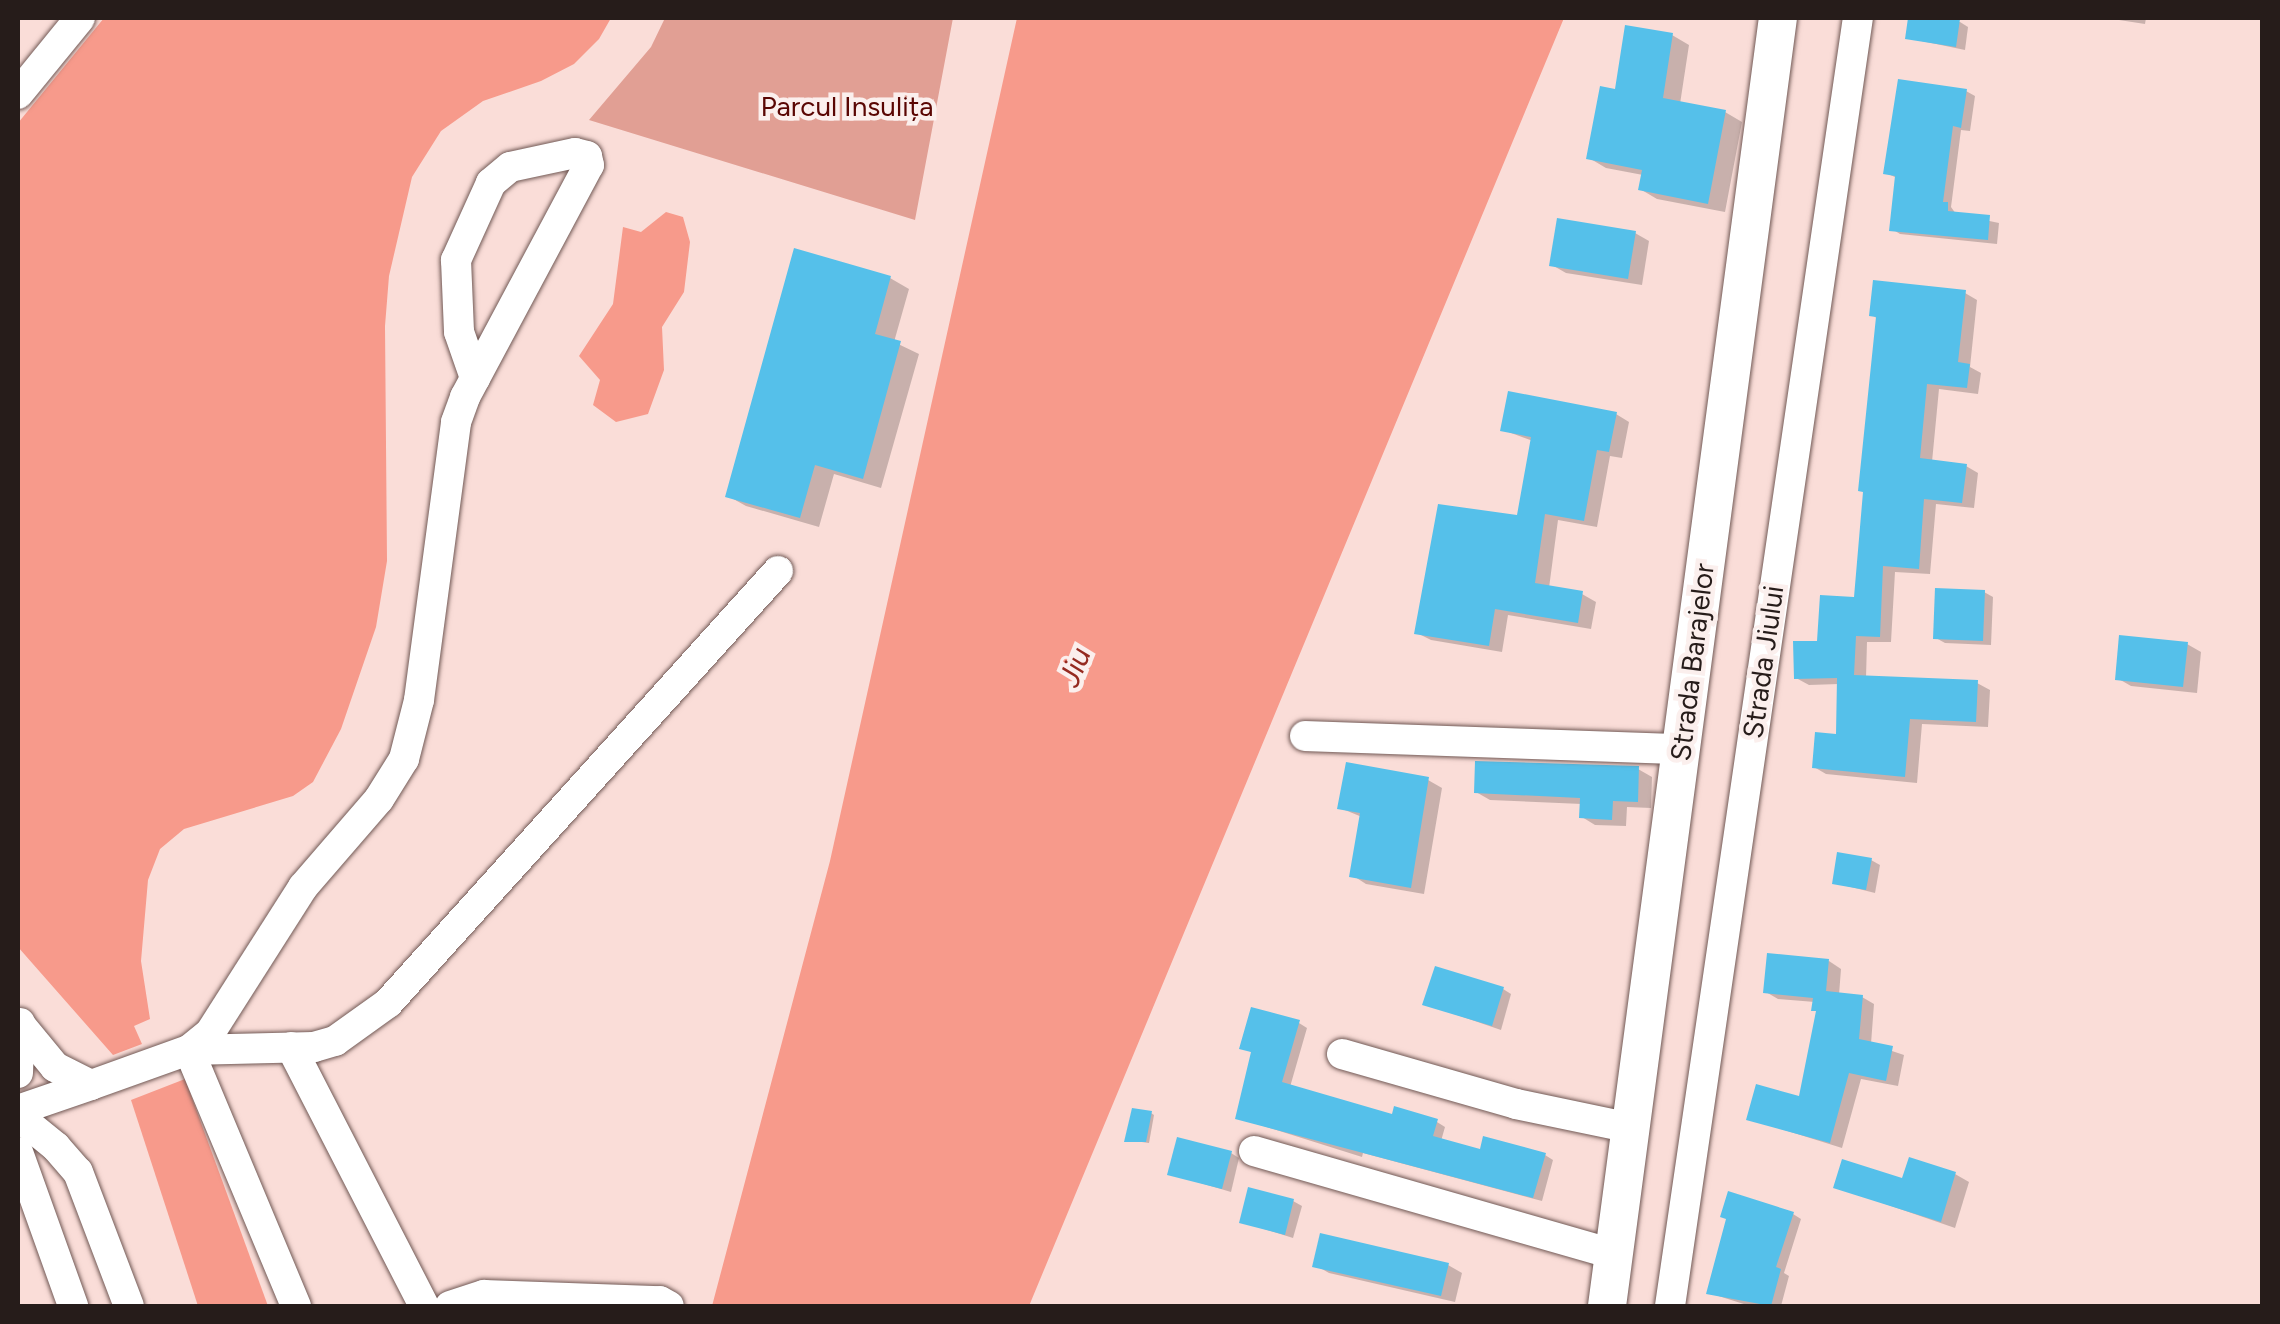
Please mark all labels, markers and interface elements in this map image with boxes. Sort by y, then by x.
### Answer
park label: Parcul Insulița [761,89,933,123]
street label: Strada Barajelor [1663,561,1721,763]
street label: Strada Jiului [1736,583,1790,741]
water label: Jiu [1051,642,1099,692]

